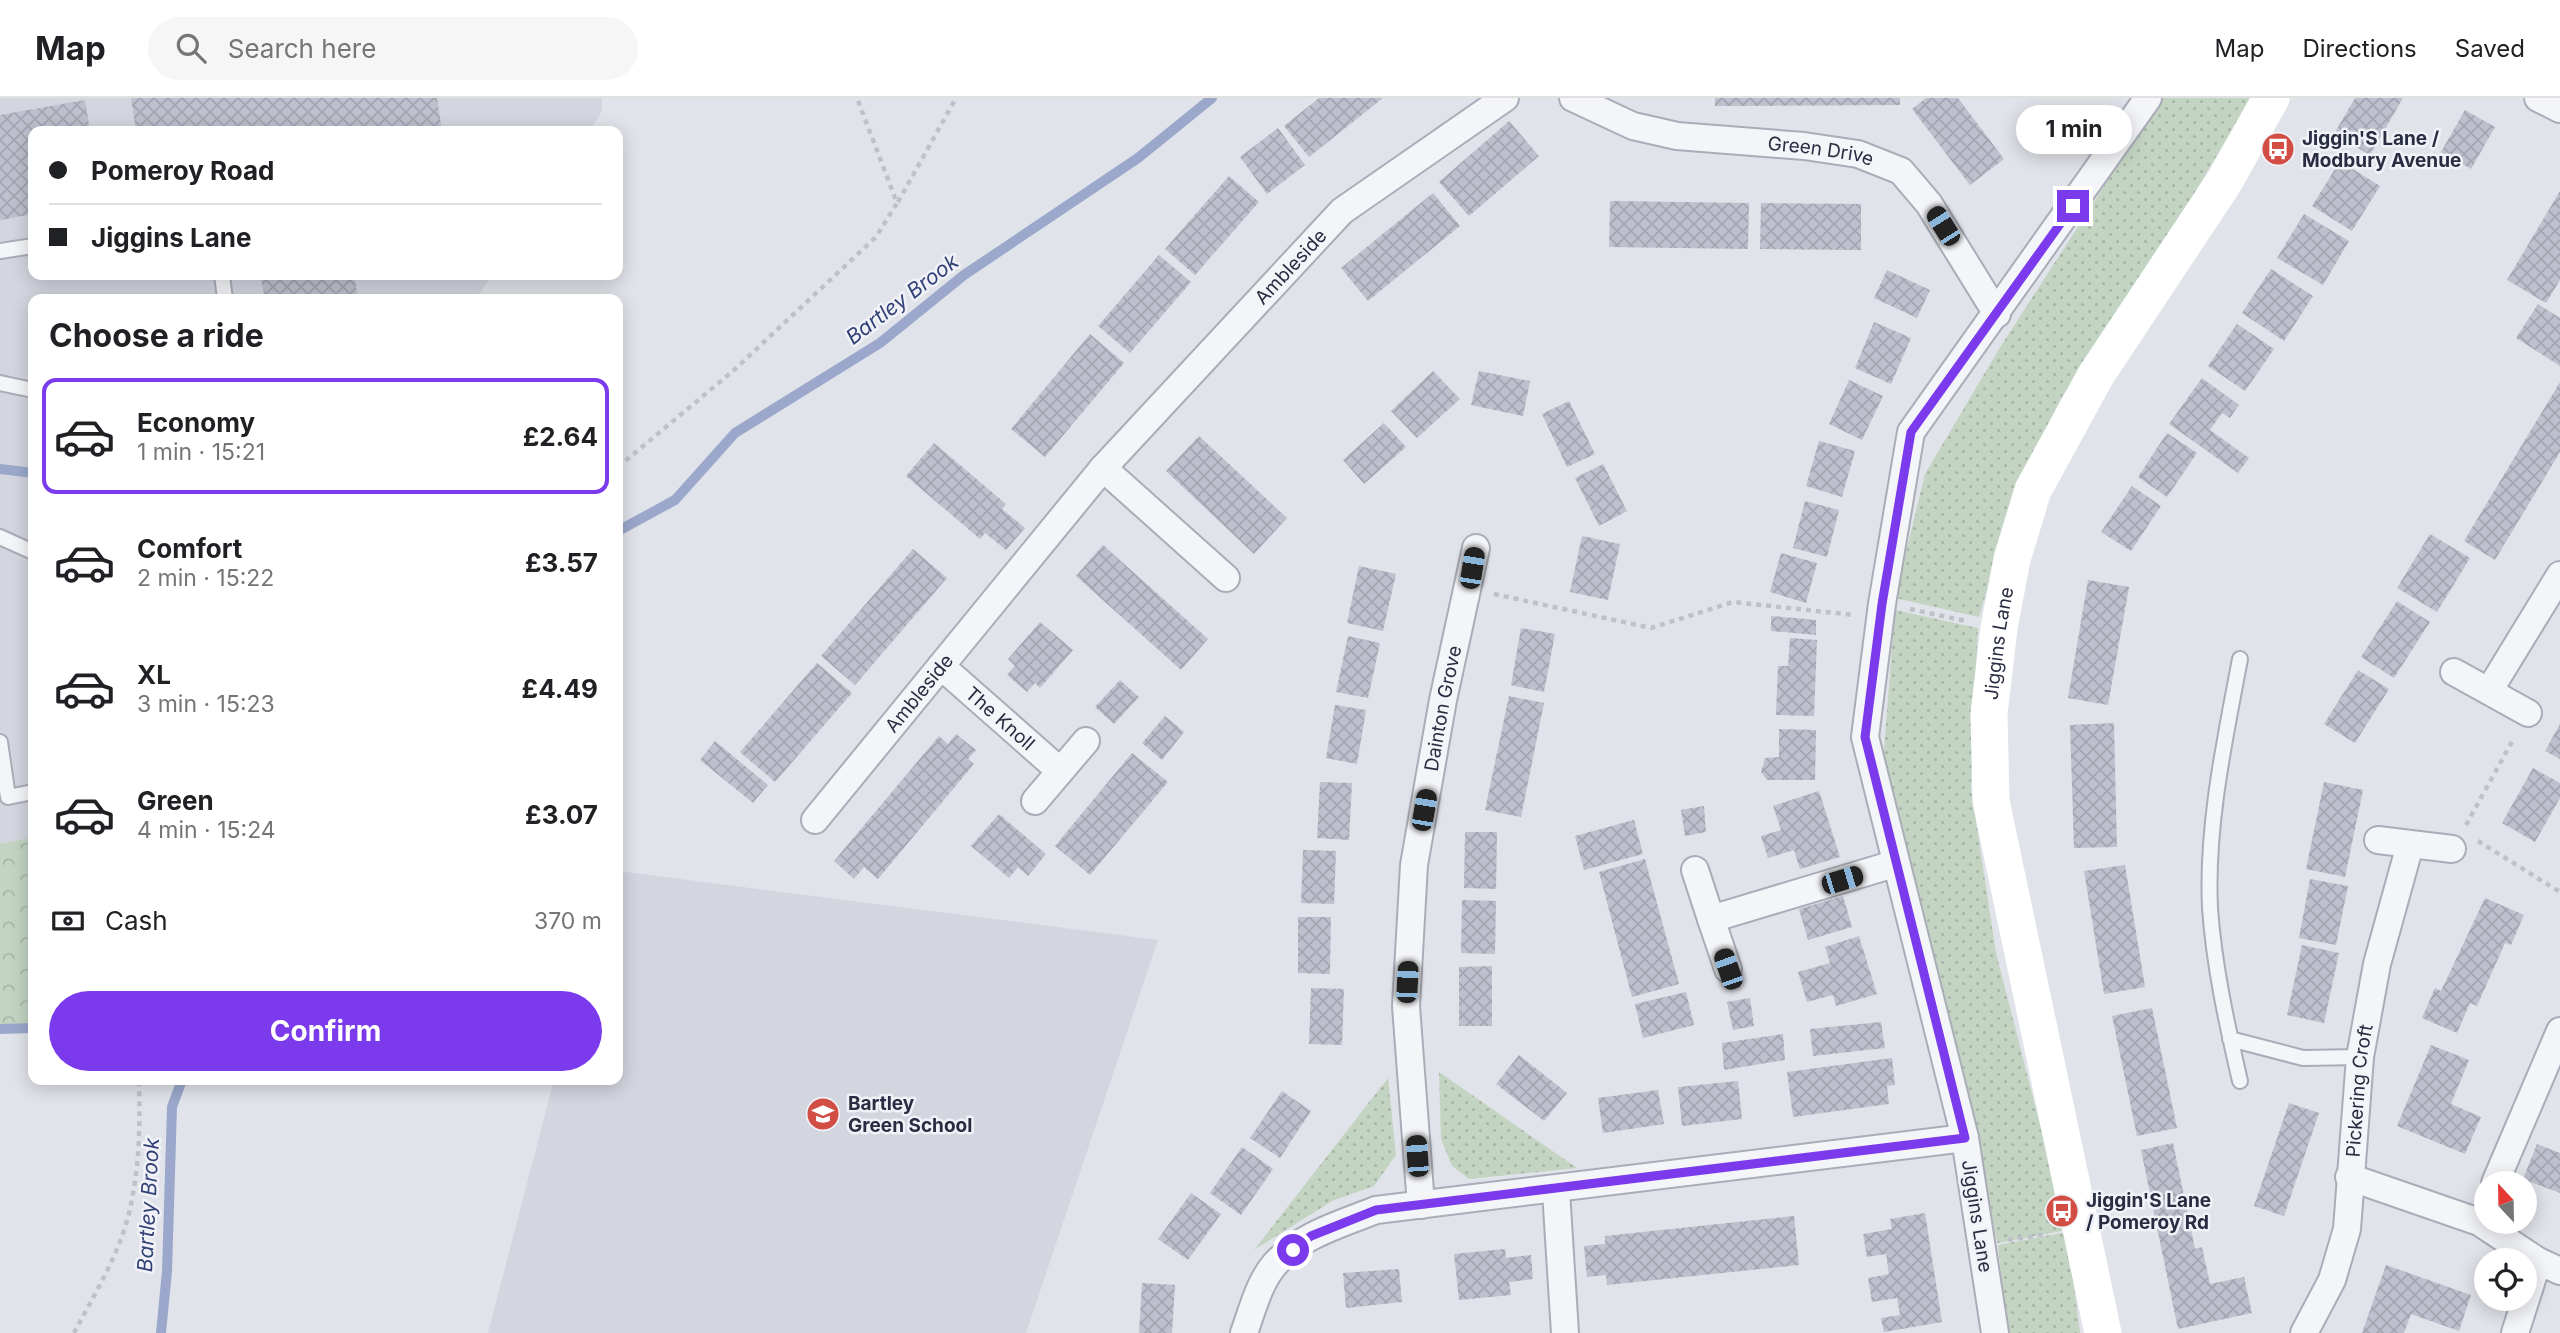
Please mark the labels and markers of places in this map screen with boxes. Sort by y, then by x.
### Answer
place label: Jiggin'S Lane / Modbury Avenue [2302,127,2461,172]
bus stop icon: Jiggin'S Lane / Modbury Avenue [2259,130,2297,168]
place label: Bartley Green School [848,1092,972,1137]
school or university icon: Bartley Green School [804,1095,842,1133]
place label: Jiggin'S Lane / Pomeroy Rd [2086,1189,2211,1234]
bus stop icon: Jiggin'S Lane / Pomeroy Rd [2043,1192,2081,1230]

